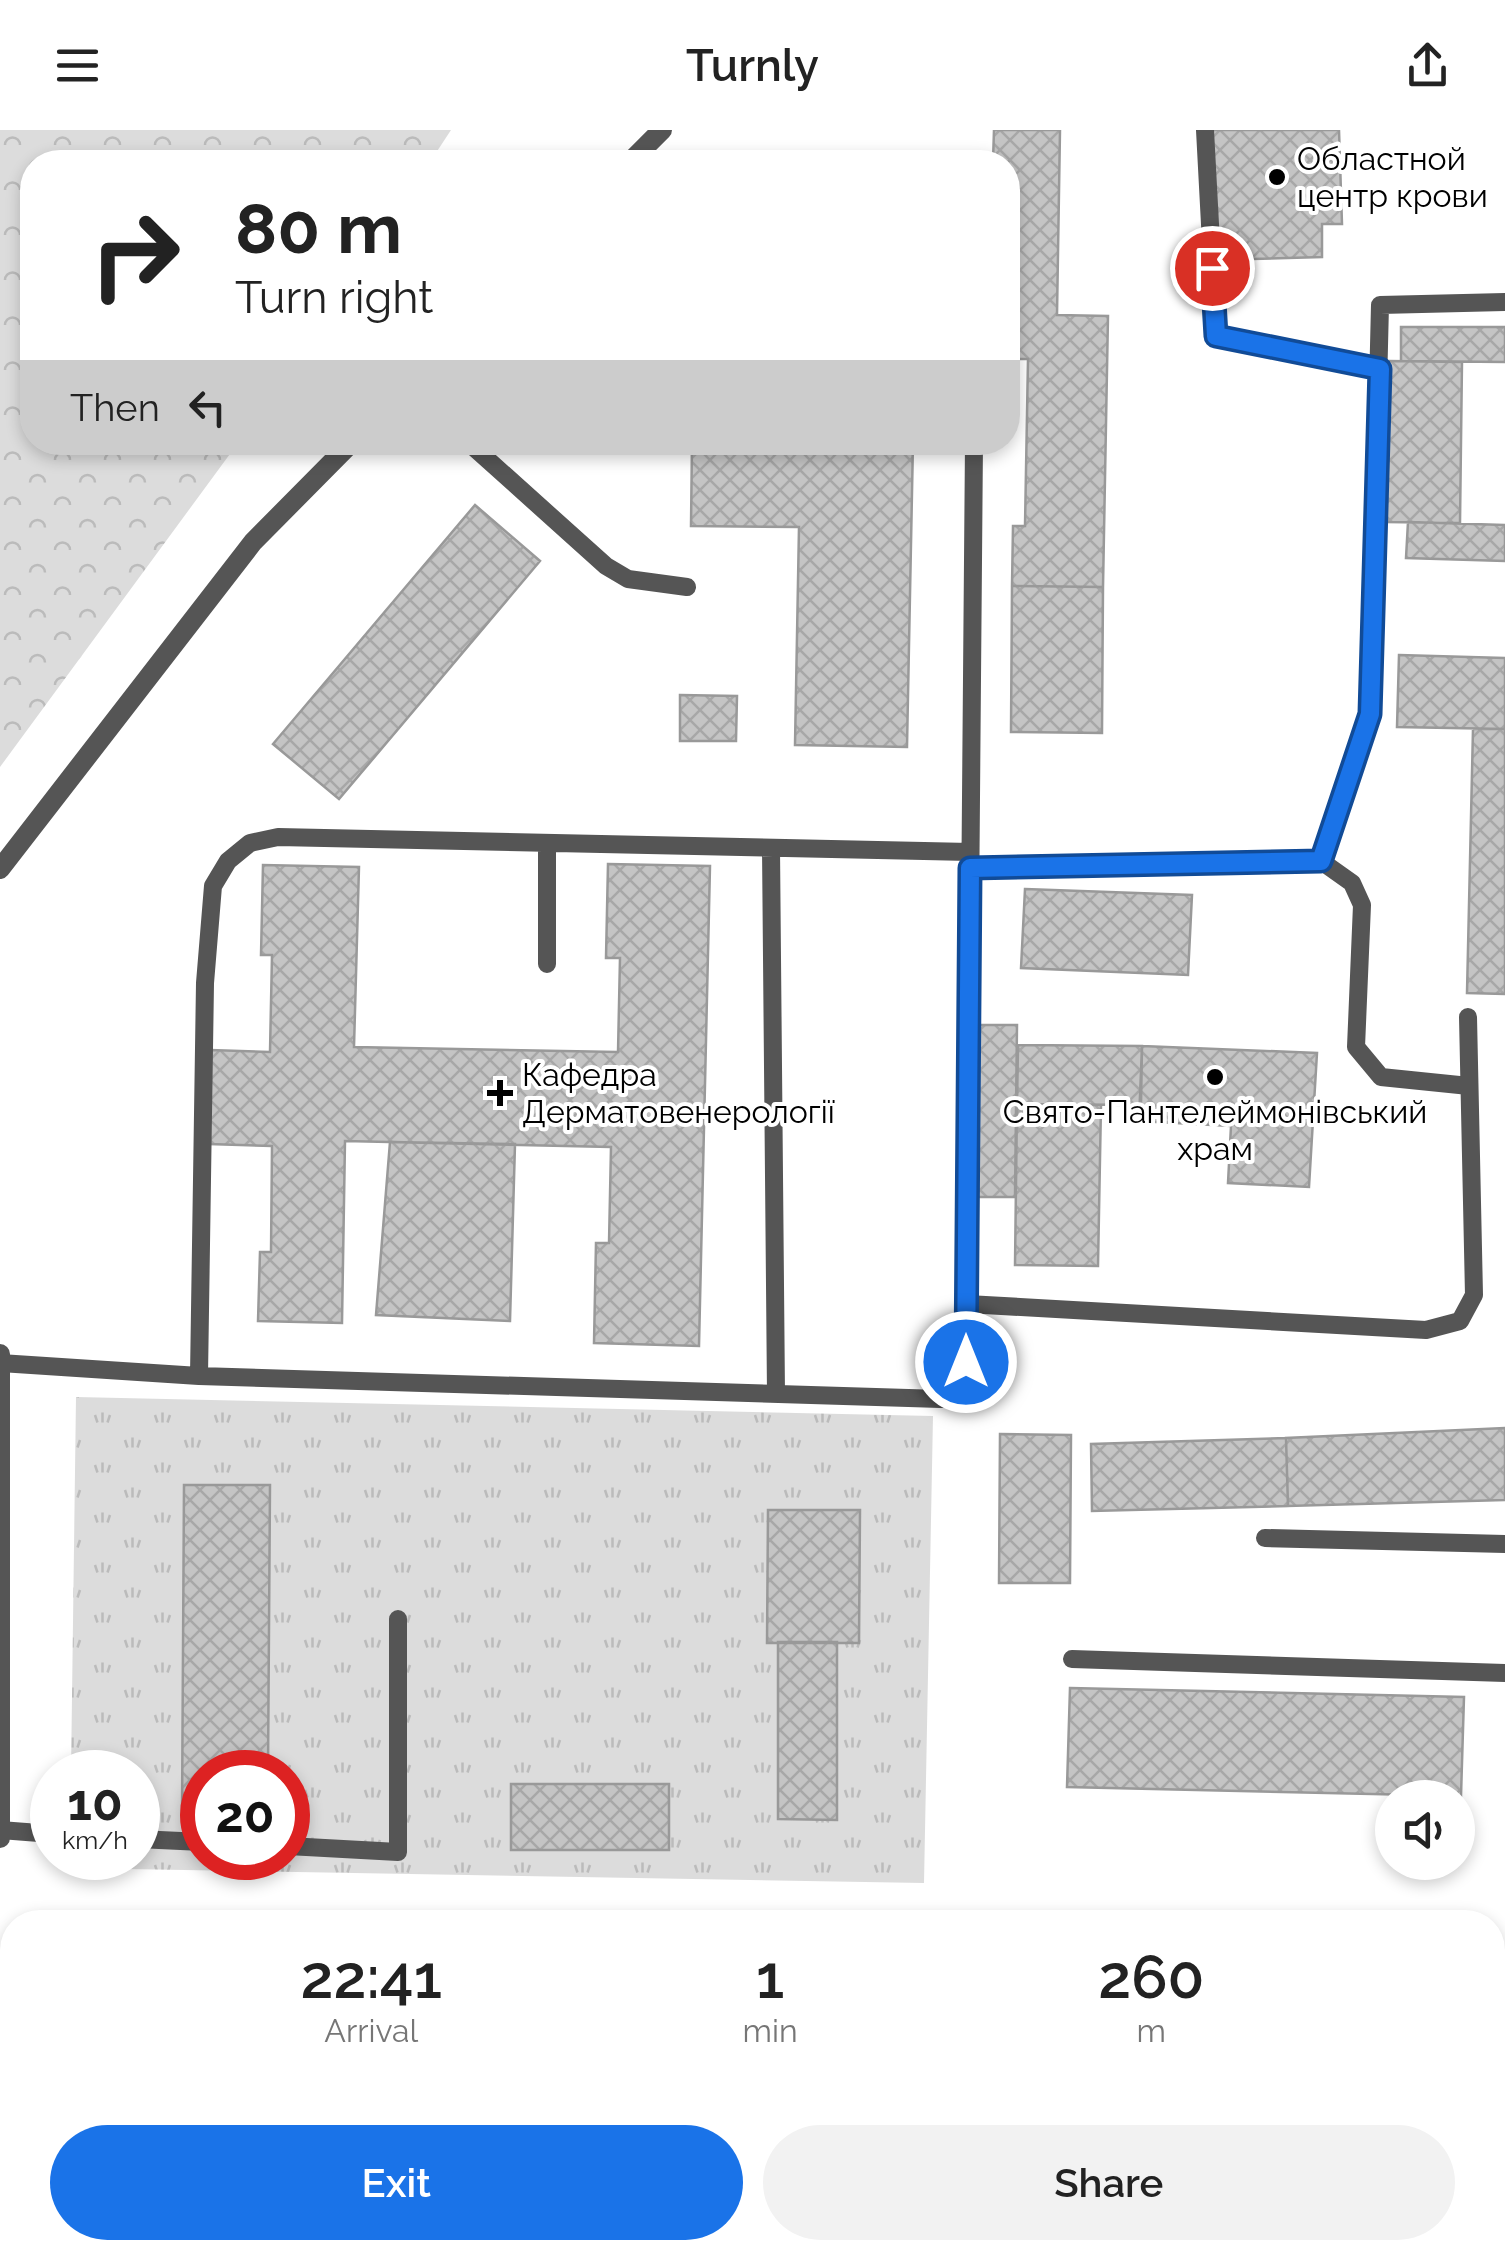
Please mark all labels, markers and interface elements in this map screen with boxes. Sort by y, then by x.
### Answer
icon: menu [50,38,105,93]
icon: share [1400,38,1455,93]
text: Turnly [686,39,819,92]
place label: Областной центр крови [1297,140,1488,214]
marker: Областной центр крови [1266,166,1288,188]
text: 80 m [235,187,402,269]
icon: right [70,190,200,320]
pin [1170,226,1255,311]
icon: arrive [1185,241,1240,296]
text: Turn right [235,271,433,324]
icon: left [180,380,235,435]
text: Then [70,385,160,430]
place label: Кафедра Дерматовенерології [522,1056,835,1130]
marker: Свято-Пантелеймонівський храм [1204,1066,1226,1088]
marker: Кафедра Дерматовенерології [487,1080,513,1106]
place label: Свято-Пантелеймонівський храм [1003,1093,1427,1167]
position arrow [914,1310,1018,1414]
speed limit sign: 20 [180,1750,310,1880]
text: 10 [67,1773,123,1832]
map controls [1375,1780,1475,1880]
button: sound [1375,1780,1475,1880]
text: km/h [62,1825,128,1855]
text: 22:41 [301,1942,442,2012]
text: 1 [756,1942,784,2012]
text: 260 [1098,1942,1204,2012]
text: Arrival [324,2012,418,2049]
text: min [743,2012,798,2049]
text: m [1137,2012,1166,2049]
button: Exit [50,2125,743,2240]
button: Share [763,2125,1455,2240]

